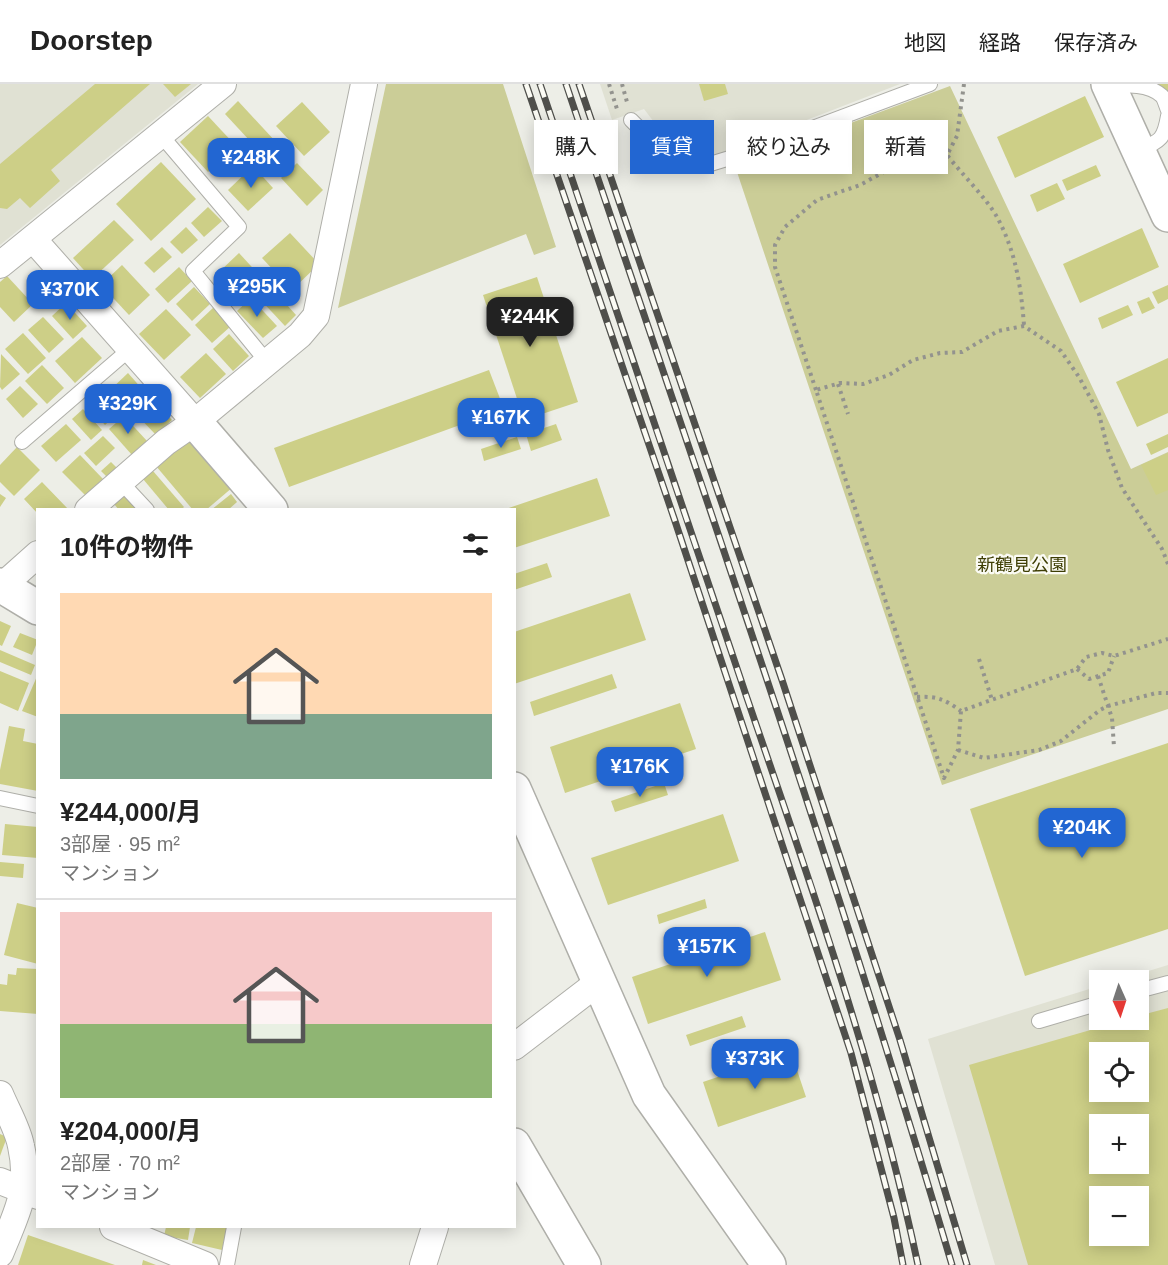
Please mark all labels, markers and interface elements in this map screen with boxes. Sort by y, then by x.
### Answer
text: Doorstep [30,25,153,56]
text: 地図 [904,31,946,54]
text: 経路 [979,31,1021,54]
text: 保存済み [1054,31,1138,54]
chip: 購入 [534,120,618,174]
chip: 賃貸 [630,120,714,174]
chip: 絞り込み [726,120,852,174]
chip: 新着 [864,120,948,174]
pin: ¥248K [209,138,293,189]
text: ¥248K [222,146,280,168]
pin: ¥295K [215,267,299,318]
pin: ¥370K [28,270,112,321]
text: ¥295K [228,275,286,297]
text: ¥370K [41,278,99,300]
pin: ¥244K [488,297,572,348]
text: ¥244K [501,305,559,327]
pin: ¥329K [86,384,170,435]
text: ¥329K [99,392,157,414]
pin: ¥167K [459,398,543,449]
text: ¥167K [472,406,530,428]
icon: filters [459,528,492,561]
text: 10件の物件 [60,532,193,562]
park label: 新鶴見公園 [977,555,1067,575]
icon: home [222,632,330,740]
pin: ¥176K [598,747,682,798]
text: ¥176K [611,755,669,777]
text: ¥244,000/月 [60,797,202,827]
pin: ¥204K [1040,808,1124,859]
text: ¥204K [1053,816,1111,838]
text: 3部屋 · 95 m² [60,833,180,855]
text: マンション [60,862,160,884]
pin: ¥157K [665,927,749,978]
text: ¥157K [678,935,736,957]
icon: home [222,951,330,1059]
north arrow [1089,970,1149,1030]
map controls [1089,970,1149,1246]
pin: ¥373K [713,1039,797,1090]
button: locate [1089,1042,1149,1102]
text: ¥373K [726,1047,784,1069]
button: + [1089,1114,1149,1174]
text: ¥204,000/月 [60,1116,202,1146]
text: 2部屋 · 70 m² [60,1152,180,1174]
text: マンション [60,1181,160,1203]
button: − [1089,1186,1149,1246]

